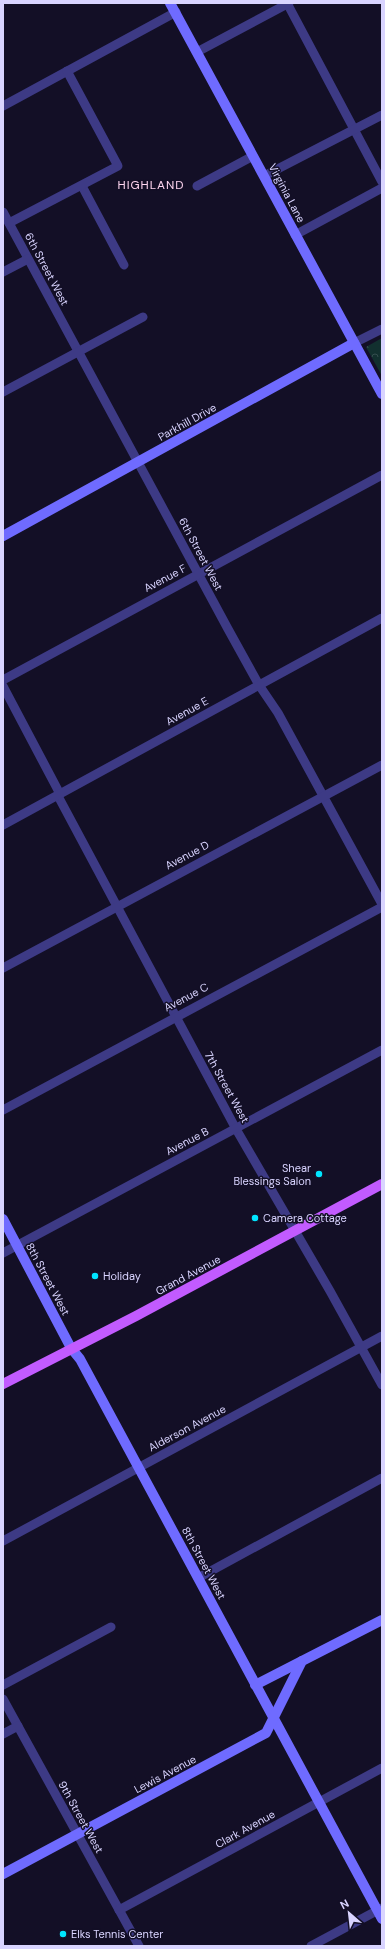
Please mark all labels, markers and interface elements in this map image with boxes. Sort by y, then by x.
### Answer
street label: Virginia Lane [266,161,308,225]
district label: HIGHLAND [117,177,185,193]
street label: 6th Street West [22,230,72,308]
street label: Parkhill Drive [155,400,219,444]
street label: 6th Street West [176,515,226,593]
street label: Avenue F [141,561,189,595]
street label: Avenue E [163,694,211,728]
street label: Avenue D [163,837,212,872]
street label: Avenue C [161,979,211,1014]
street label: 7th Street West [202,1049,252,1125]
street label: Avenue B [163,1124,211,1158]
place label: Shear Blessings Salon [233,1161,311,1188]
marker: Shear Blessings Salon [314,1169,324,1179]
place label: Camera Cottage [263,1211,347,1225]
marker: Camera Cottage [250,1213,260,1223]
street label: 8th Street West [23,1240,73,1318]
street label: Grand Avenue [153,1252,223,1298]
place label: Holiday [103,1269,141,1283]
marker: Holiday [90,1271,100,1281]
street label: Alderson Avenue [146,1402,228,1454]
street label: 8th Street West [179,1524,229,1602]
street label: Lewis Avenue [131,1752,199,1796]
street label: 9th Street West [55,1778,107,1856]
street label: Clark Avenue [213,1807,277,1851]
north arrow [329,1893,369,1933]
text: N [337,1896,351,1912]
place label: Elks Tennis Center [71,1927,163,1941]
marker: Elks Tennis Center [58,1929,68,1939]

